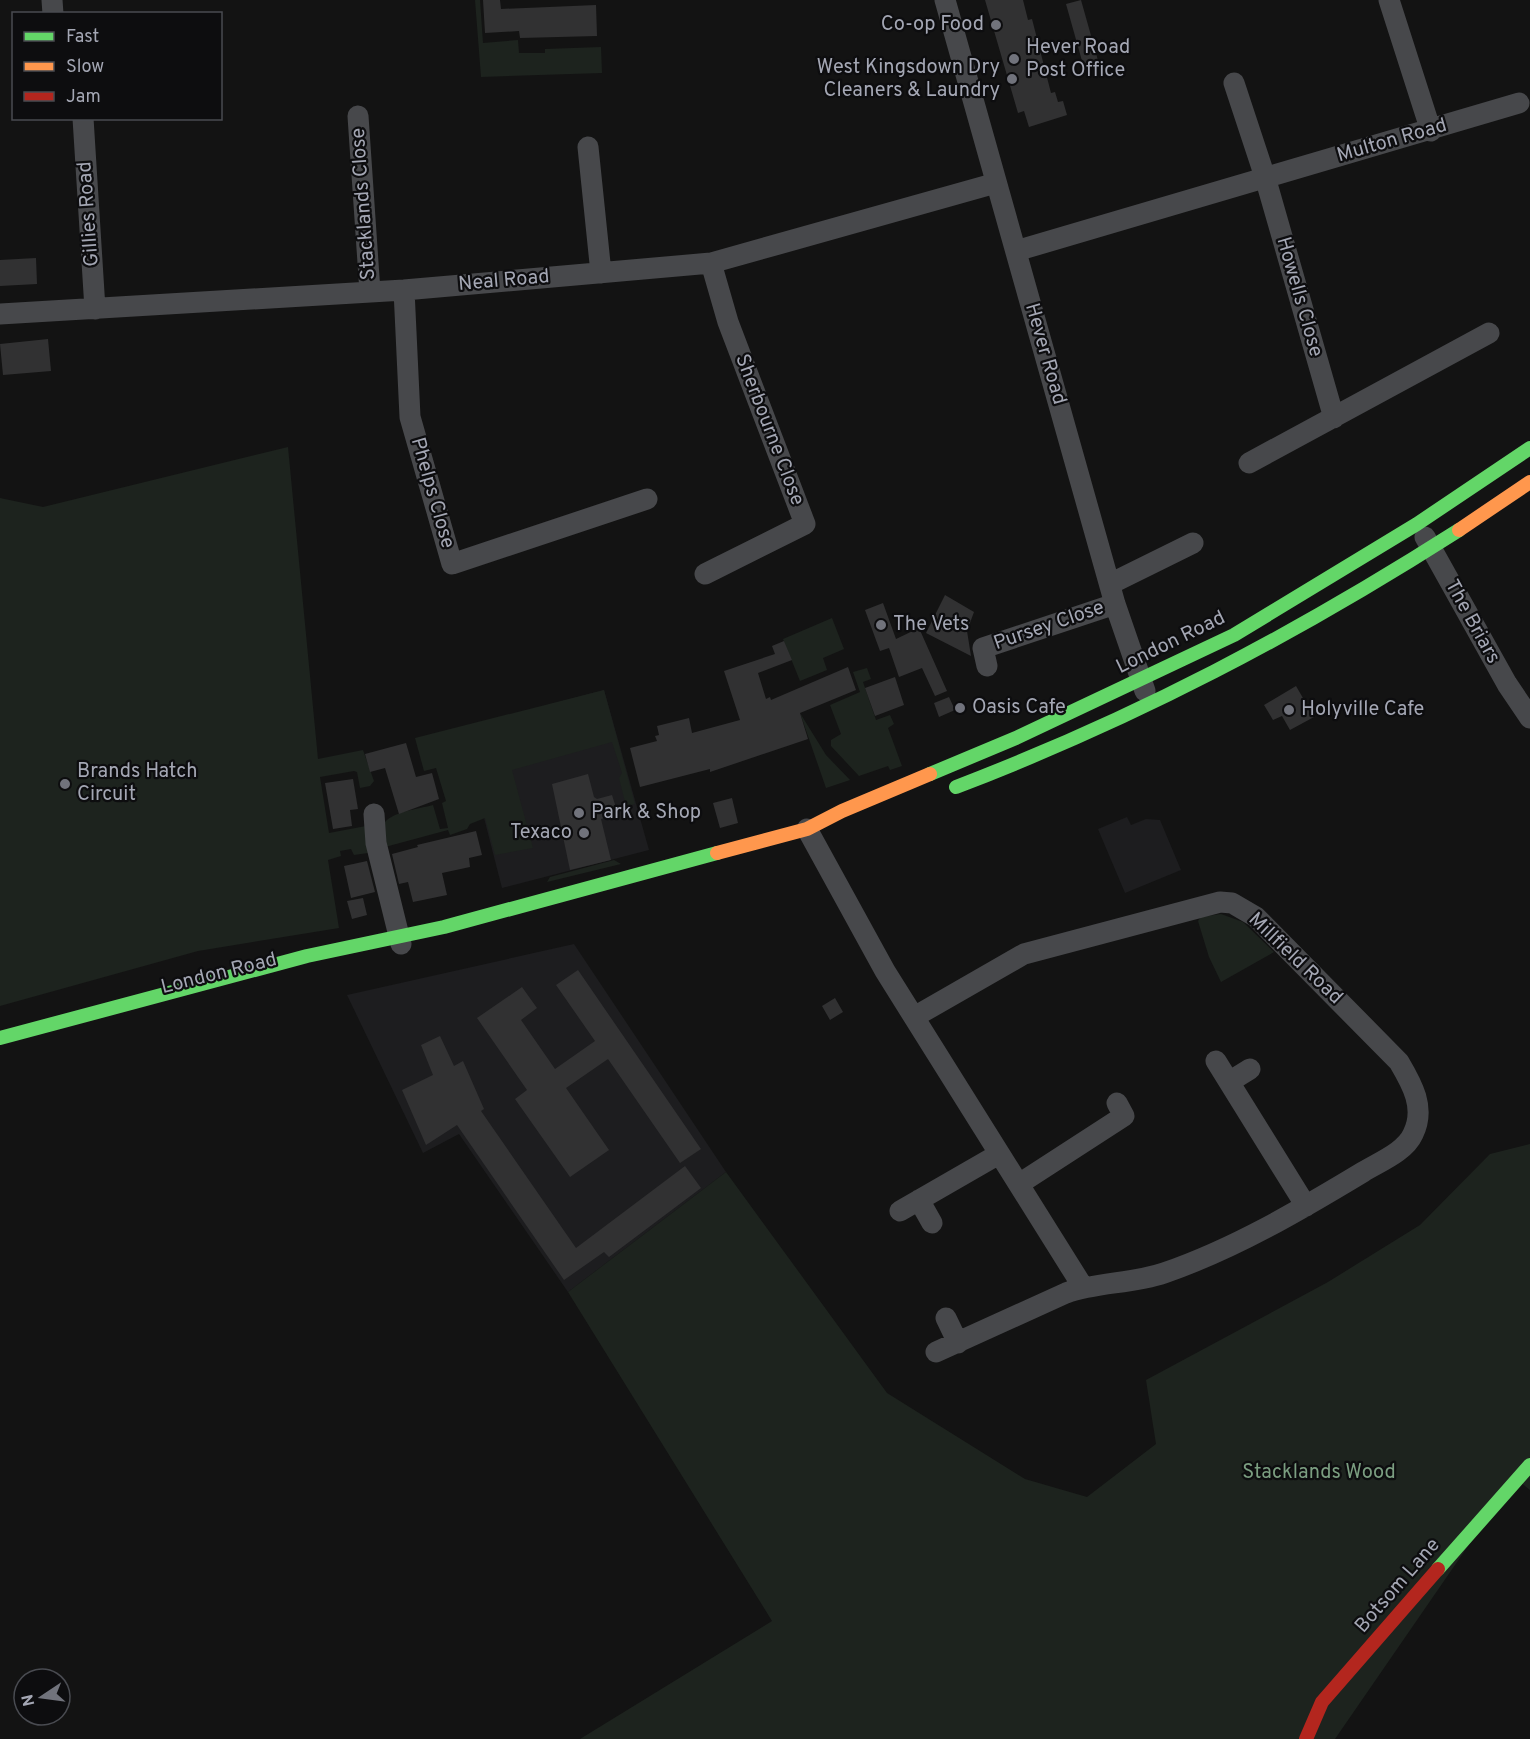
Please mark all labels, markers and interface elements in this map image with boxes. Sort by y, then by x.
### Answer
legend [12,12,222,120]
place label: Co-op Food [881,12,984,38]
marker: Co-op Food [989,18,1003,32]
text: Fast [66,26,99,49]
place label: Hever Road Post Office [1026,35,1130,84]
marker: Hever Road Post Office [1007,52,1021,66]
place label: West Kingsdown Dry Cleaners & Laundry [817,55,1000,104]
text: Slow [66,56,104,79]
marker: West Kingsdown Dry Cleaners & Laundry [1005,72,1019,86]
text: Jam [66,86,101,109]
street label: Multon Road [1334,113,1450,169]
street label: Stacklands Close [346,127,382,281]
street label: Gillies Road [72,161,106,267]
street label: Howells Close [1269,234,1329,360]
street label: Neal Road [457,264,551,298]
street label: Hever Road [1018,300,1072,408]
street label: Sherbourne Close [728,351,810,509]
street label: Phelps Close [404,434,460,552]
street label: The Briars [1438,575,1506,669]
street label: Pursey Close [990,595,1108,657]
street label: London Road [1112,605,1230,681]
place label: The Vets [893,612,969,638]
marker: The Vets [874,618,888,632]
place label: Oasis Cafe [972,695,1066,721]
place label: Holyville Cafe [1301,697,1424,723]
marker: Oasis Cafe [953,701,967,715]
marker: Holyville Cafe [1282,703,1296,717]
place label: Brands Hatch Circuit [77,759,197,808]
marker: Brands Hatch Circuit [58,777,72,791]
place label: Park & Shop [591,800,701,826]
marker: Park & Shop [572,806,586,820]
place label: Texaco [510,820,572,846]
marker: Texaco [577,826,591,840]
street label: Millfield Road [1242,907,1348,1011]
street label: London Road [158,947,280,1001]
park label: Stacklands Wood [1242,1460,1396,1486]
street label: Botsom Lane [1350,1533,1446,1639]
north arrow [12,1667,72,1727]
text: N [18,1692,40,1708]

